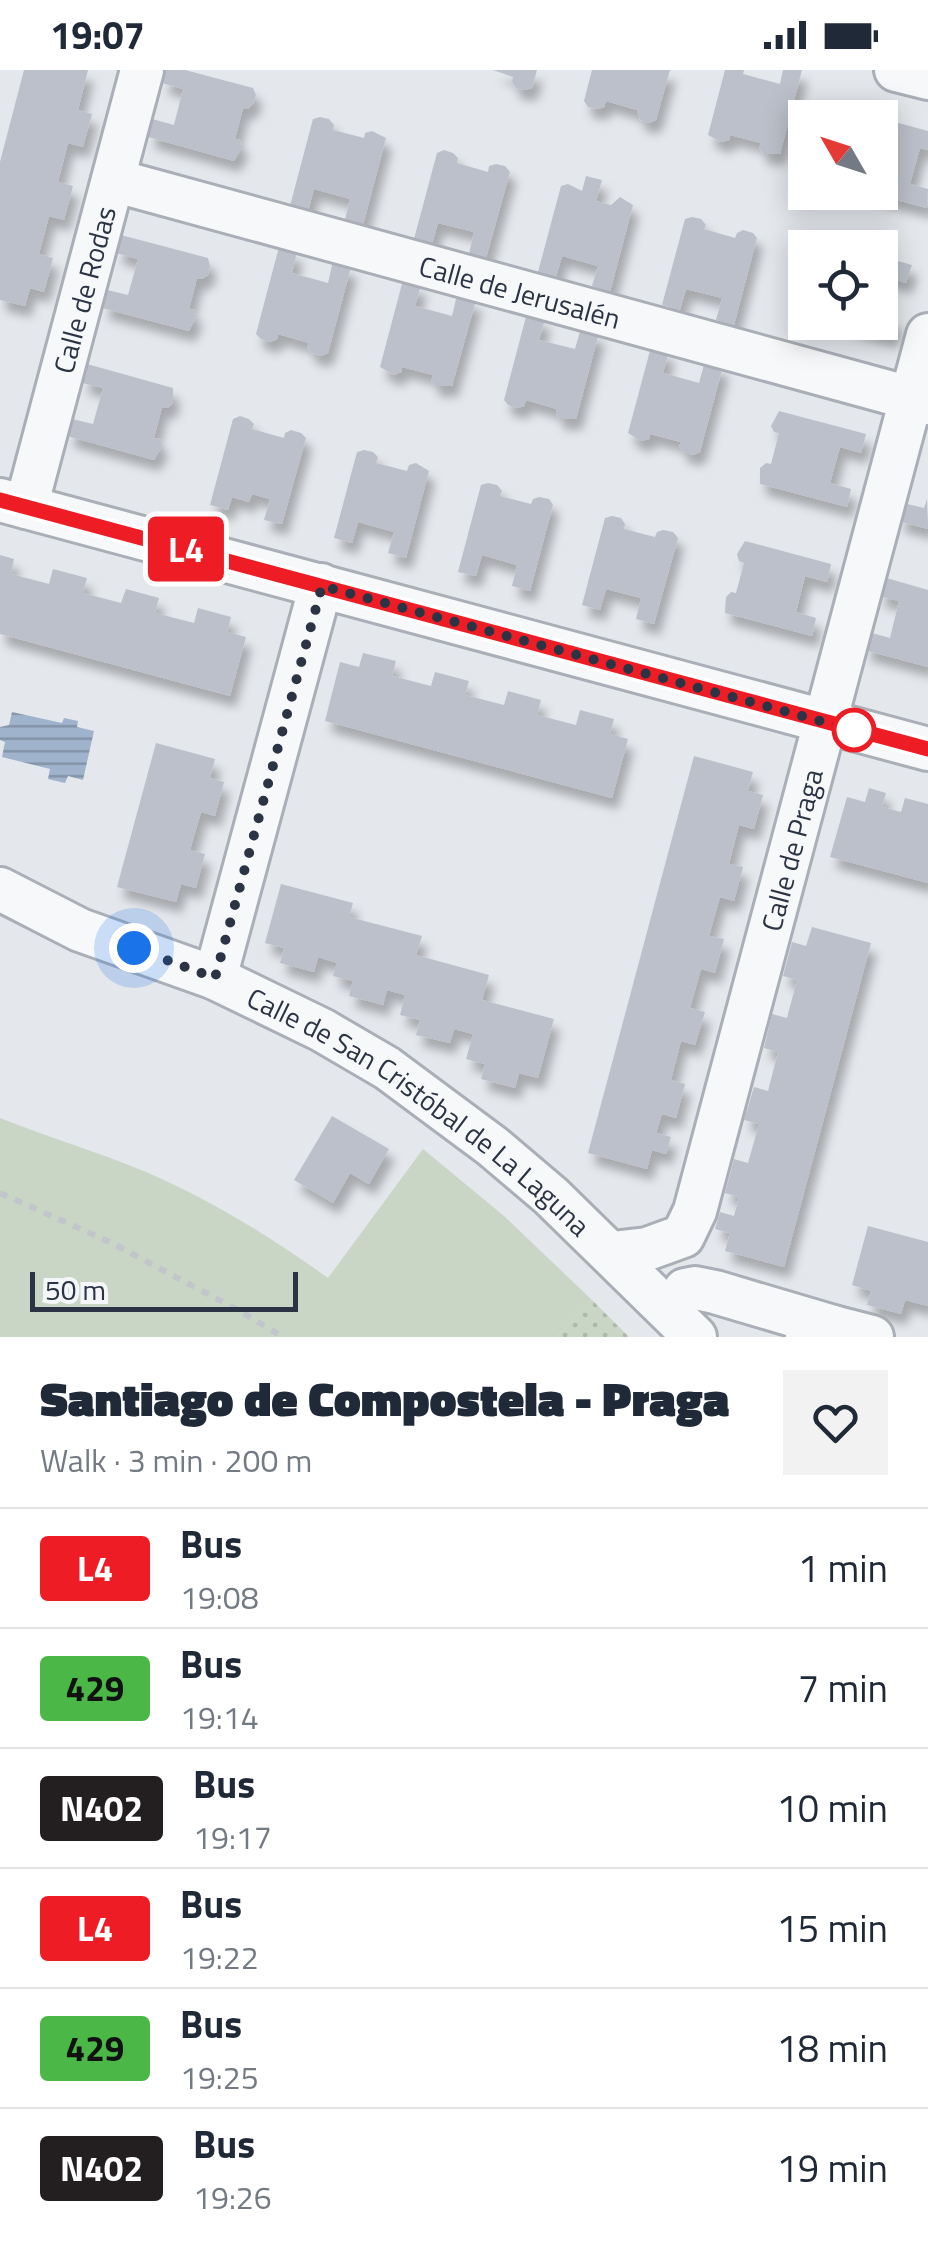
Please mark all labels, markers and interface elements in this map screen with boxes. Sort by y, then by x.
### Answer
text: 19:07 [50,6,145,64]
north arrow [788,100,898,210]
map controls [788,100,898,340]
street label: Calle de Rodas [41,201,126,378]
button: locate [788,230,898,340]
street label: Calle de Jerusalén [415,243,626,339]
line badge: L4 [141,516,231,582]
text: L4 [168,522,204,576]
unlabelled marker [833,709,875,751]
street label: Calle de Praga [749,764,833,936]
your location [109,923,159,973]
street label: Calle de San Cristóbal de La Laguna [240,975,601,1245]
scale bar [30,1267,298,1312]
text: 50 m [45,1268,106,1311]
text: Santiago de Compostela - Praga [40,1362,730,1435]
button: heart [783,1370,888,1475]
text: Walk · 3 min · 200 m [40,1436,312,1484]
text: Bus [180,1515,242,1573]
text: 1 min [798,1539,888,1597]
text: L4 [77,1541,113,1595]
text: 19:08 [180,1573,259,1621]
text: Bus [180,1635,242,1693]
text: 7 min [798,1659,888,1717]
text: 429 [66,1661,124,1715]
text: 19:14 [180,1693,259,1741]
text: Bus [193,1755,255,1813]
text: 10 min [777,1779,888,1837]
text: N402 [60,1781,143,1835]
text: 19:17 [193,1813,272,1861]
text: Bus [180,1875,242,1933]
text: 15 min [777,1899,888,1957]
text: L4 [77,1901,113,1955]
text: 19:22 [180,1933,259,1981]
text: Bus [180,1995,242,2053]
text: 18 min [777,2019,888,2077]
text: 429 [66,2021,124,2075]
text: 19:25 [180,2053,259,2101]
text: Bus [193,2115,255,2173]
text: 19 min [777,2139,888,2197]
text: N402 [60,2141,143,2195]
text: 19:26 [193,2173,272,2221]

